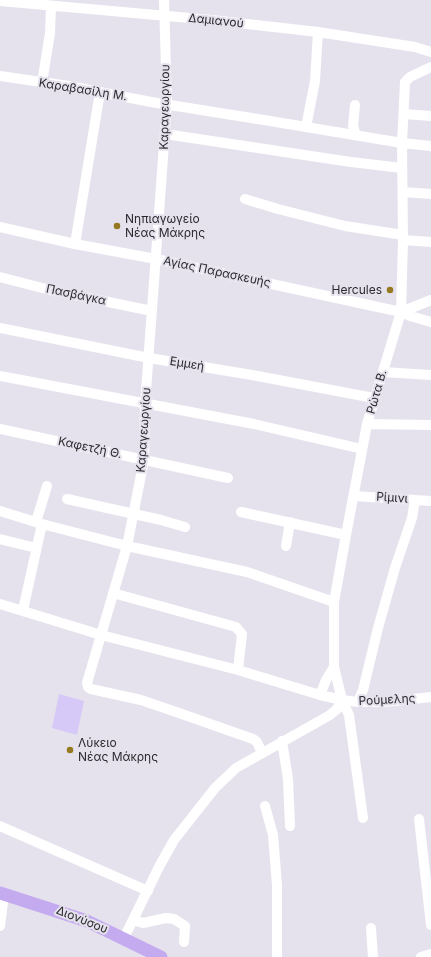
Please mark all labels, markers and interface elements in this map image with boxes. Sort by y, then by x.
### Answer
street label: Δαμιανού [188,11,244,31]
street label: Καραγεωργίου [157,64,173,150]
street label: Καραβασίλη Μ. [38,76,128,104]
place label: Νηπιαγωγείο Νέας Μάκρης [125,212,205,240]
marker: Νηπιαγωγείο Νέας Μάκρης [112,221,122,231]
street label: Αγίας Παρασκευής [162,254,272,290]
street label: Πασβάγκα [45,282,107,308]
place label: Hercules [332,283,382,297]
marker: Hercules [385,285,395,295]
street label: Εμμεή [169,354,205,374]
street label: Ρώτα Β. [364,368,390,416]
street label: Καραγεωργίου [134,387,154,473]
street label: Καφετζή Θ. [57,434,123,462]
street label: Ρίμινι [376,490,408,506]
street label: Ρούμελης [358,691,416,709]
place label: Λύκειο Νέας Μάκρης [78,736,158,764]
marker: Λύκειο Νέας Μάκρης [65,745,75,755]
street label: Διονύσου [54,903,110,937]

